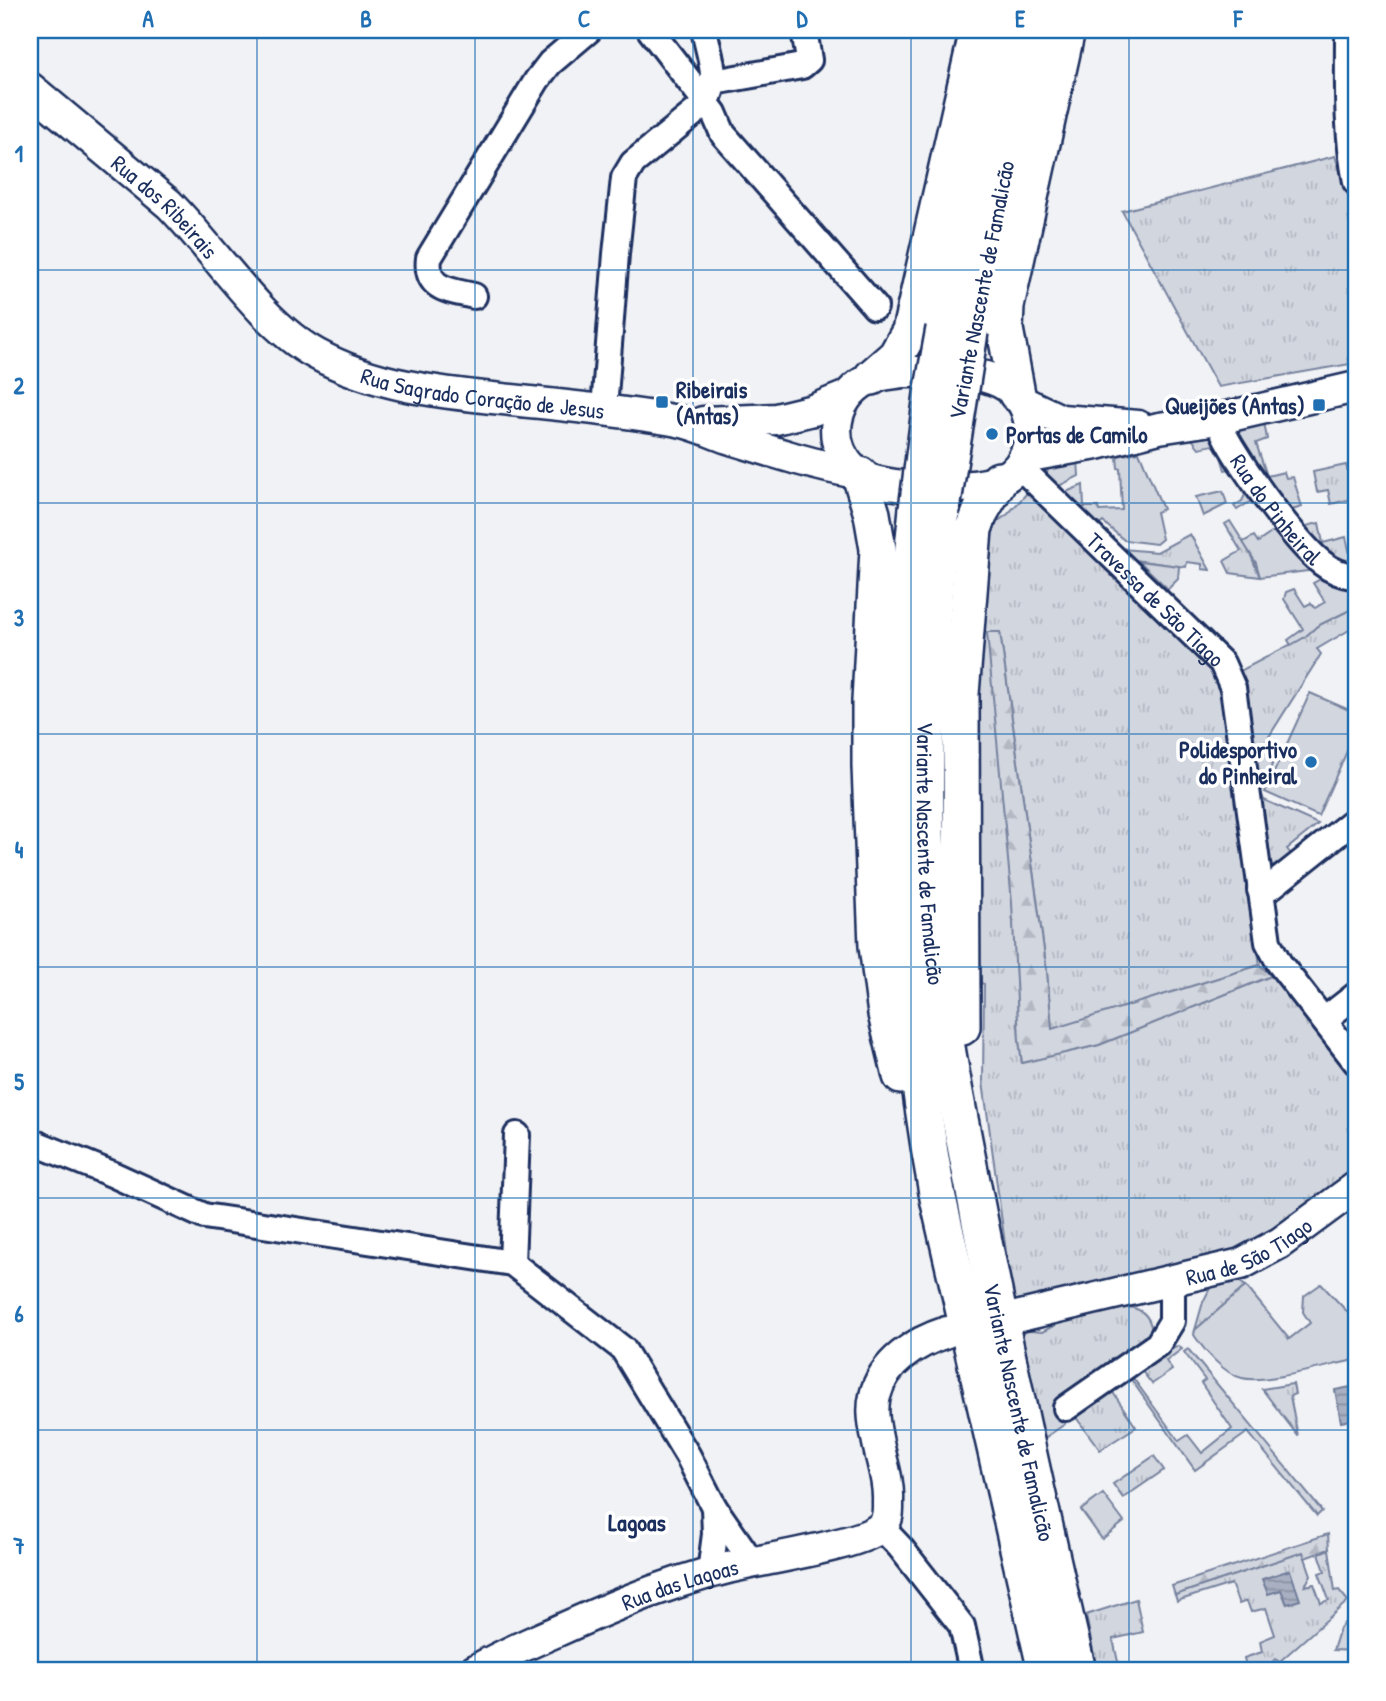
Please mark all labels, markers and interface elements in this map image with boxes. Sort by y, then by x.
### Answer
text: A [142,3,154,34]
text: B [360,3,372,34]
text: C [578,3,590,34]
text: D [797,3,809,34]
text: E [1015,3,1026,34]
text: F [1233,3,1244,34]
text: 1 [15,138,23,169]
street label: Rua dos Ribeirais [105,147,226,265]
street label: Variante Nascente de Famalicão [941,158,1021,422]
street label: Rua Sagrado Coração de Jesus [357,359,606,426]
text: 2 [14,370,25,401]
place label: Ribeirais (Antas) [676,374,747,431]
place label: Queijões (Antas) [1165,390,1305,421]
marker: Ribeirais (Antas) [654,394,670,410]
marker: Queijões (Antas) [1311,397,1327,413]
place label: Portas de Camilo [1006,419,1148,450]
marker: Portas de Camilo [984,426,1000,442]
street label: Rua do Pinheiral [1224,448,1330,572]
street label: Travessa de São Tiago [1080,525,1232,673]
text: 3 [14,602,24,633]
street label: Variante Nascente de Famalicão [910,721,953,986]
place label: Polidesportivo do Pinheiral [1179,734,1298,791]
marker: Polidesportivo do Pinheiral [1303,754,1319,770]
text: 4 [15,834,24,865]
text: 5 [14,1066,24,1097]
street label: Rua de São Tiago [1183,1209,1318,1292]
street label: Variante Nascente de Famalicão [977,1280,1063,1544]
text: 6 [14,1298,24,1329]
district label: Lagoas [608,1506,666,1539]
text: 7 [12,1530,25,1561]
street label: Rua das Lagoas [617,1550,741,1617]

